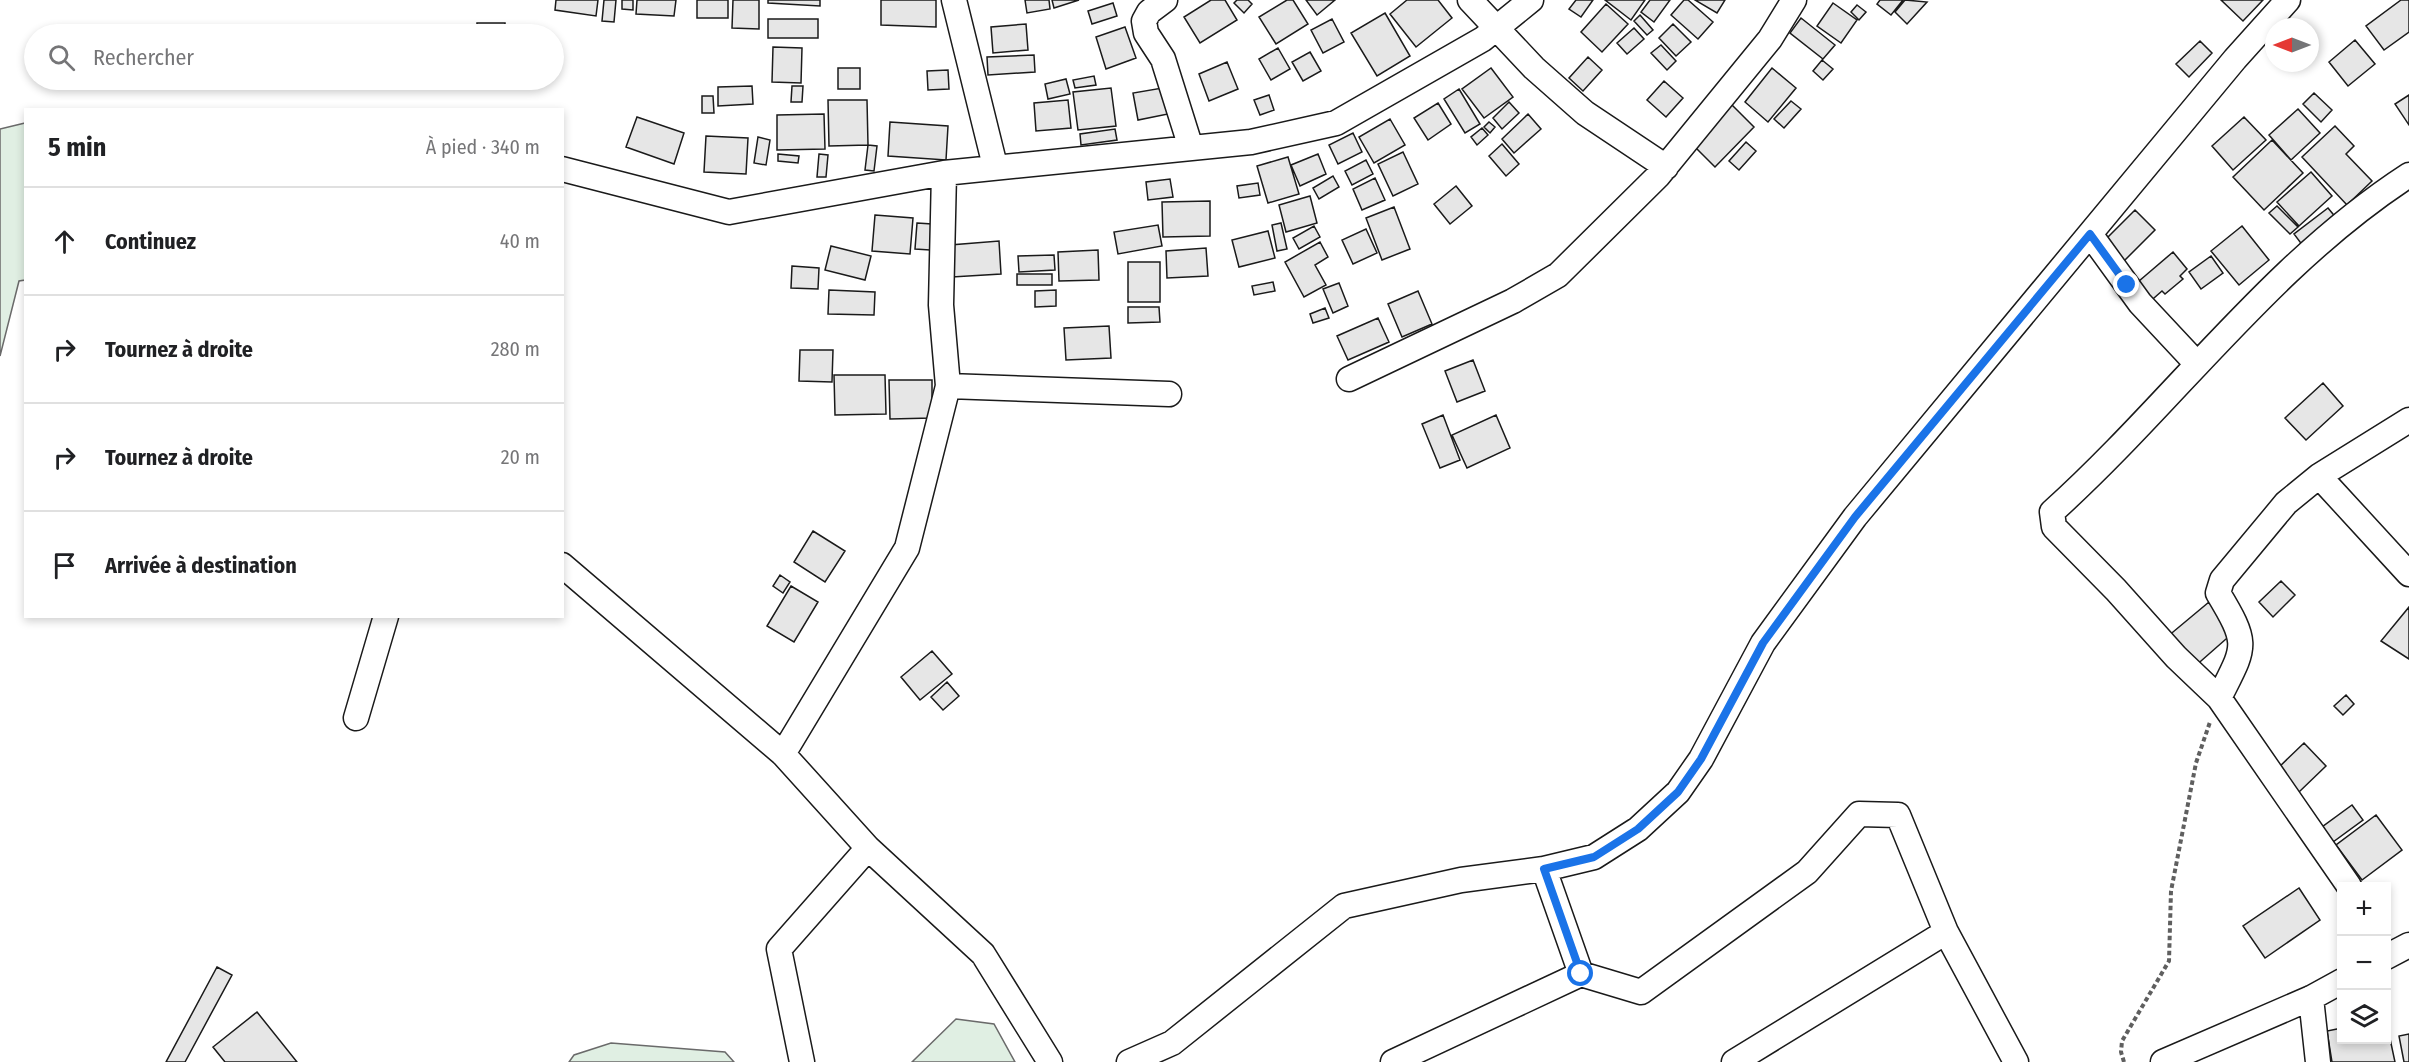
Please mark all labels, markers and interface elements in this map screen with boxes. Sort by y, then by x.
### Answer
north arrow [2265,18,2319,72]
search box [24,24,564,90]
icon: search [45,41,78,74]
text: Rechercher [93,44,194,71]
text: 5 min [48,132,106,163]
text: À pied · 340 m [426,135,540,159]
icon: ahead [48,225,81,258]
text: Continuez [105,228,196,255]
text: 40 m [500,229,540,253]
route end [2113,271,2139,297]
icon: right [48,333,81,366]
text: Tournez à droite [105,336,253,363]
text: 280 m [491,337,540,361]
icon: right [48,441,81,474]
text: Tournez à droite [105,444,253,471]
text: 20 m [501,445,540,469]
icon: arrive [48,549,81,582]
text: Arrivée à destination [105,552,297,579]
map controls [2337,882,2391,1044]
button: + [2337,882,2391,936]
button: − [2337,936,2391,990]
route start [1567,960,1593,986]
button: layers [2337,990,2391,1044]

